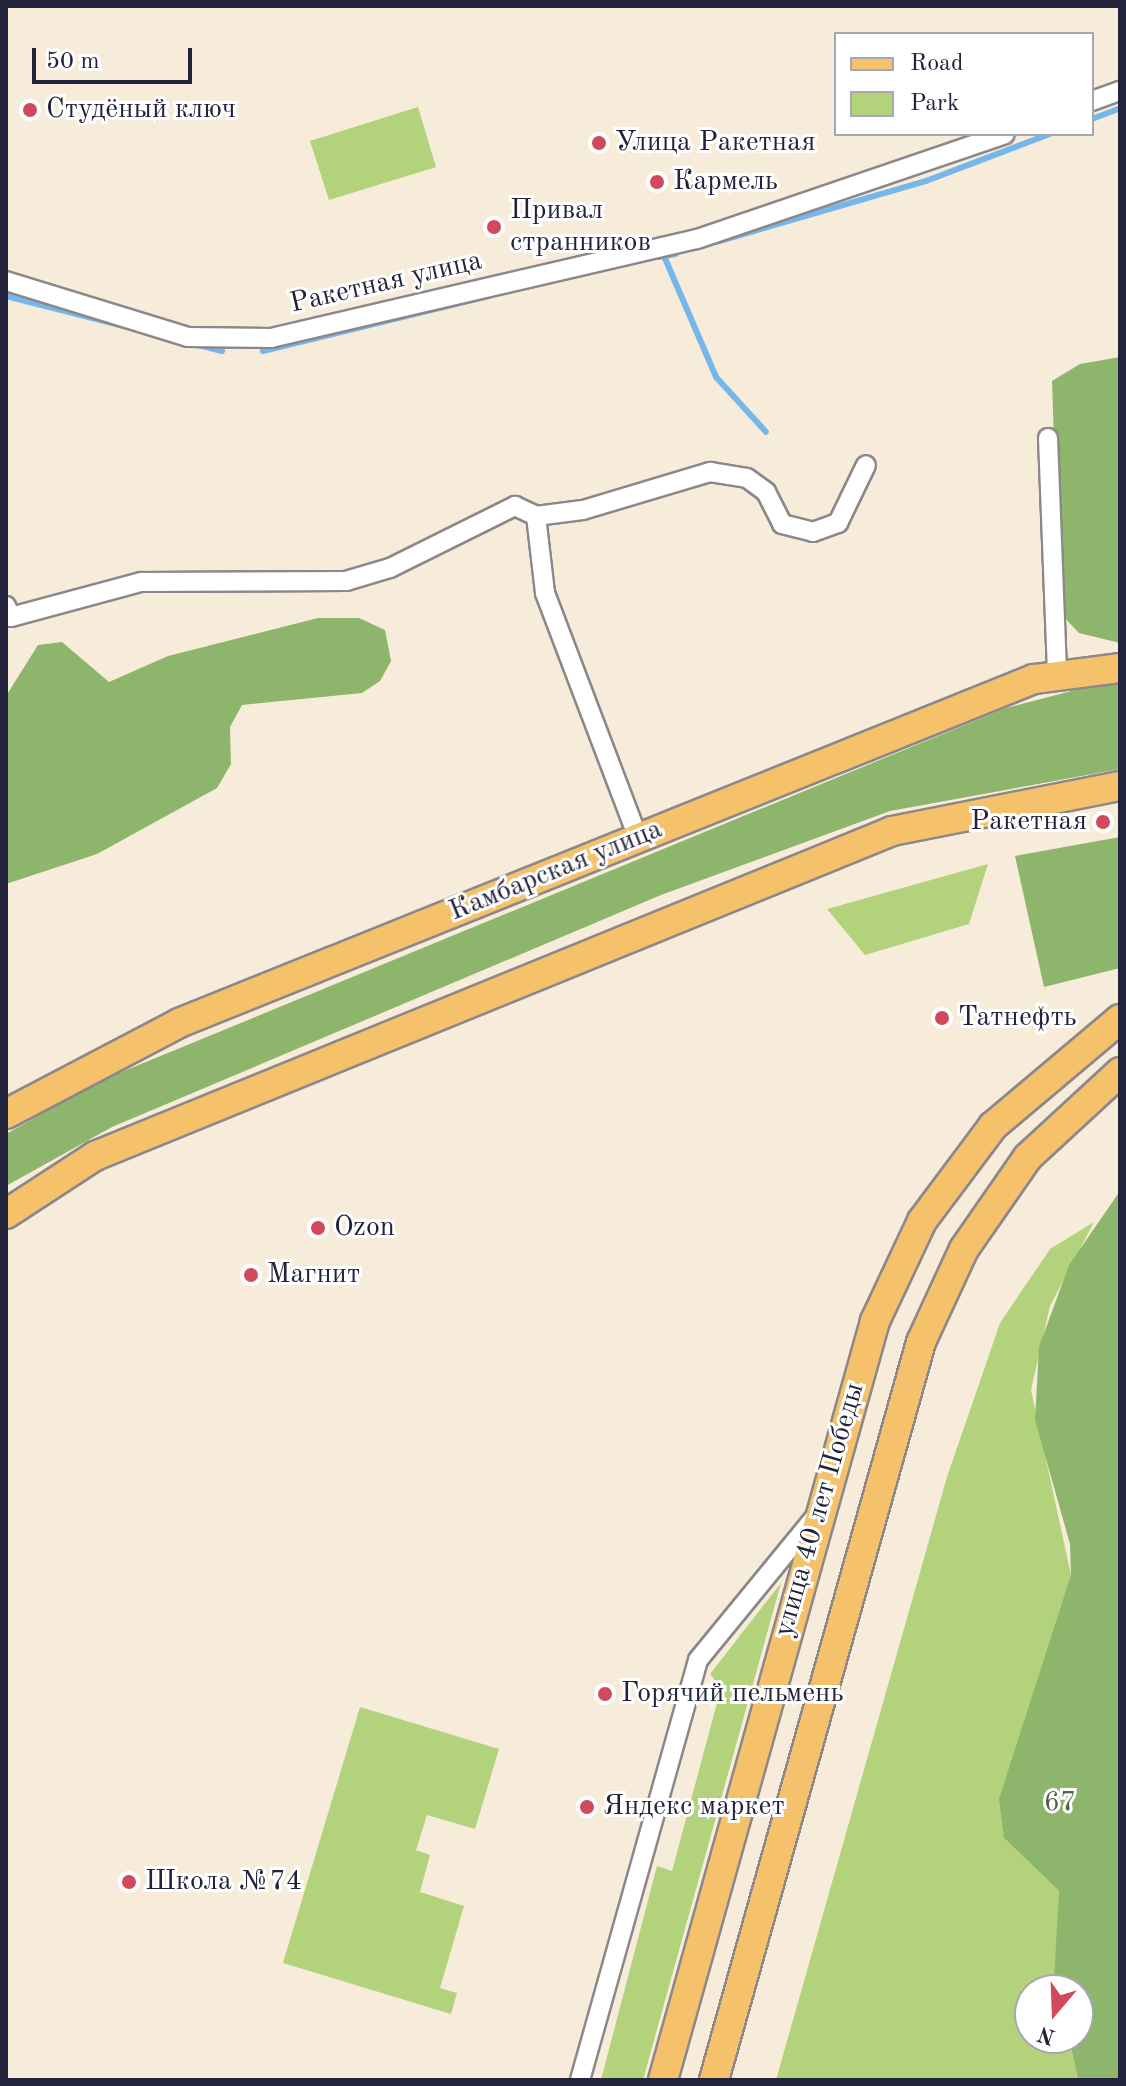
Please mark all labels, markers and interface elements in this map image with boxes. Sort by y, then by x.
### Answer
scale bar [36,32,196,82]
legend [834,32,1094,136]
text: 50 m [46,50,100,74]
text: Road [910,52,963,76]
text: Park [910,92,959,116]
place label: Студёный ключ [46,93,236,127]
marker: Студёный ключ [21,101,39,119]
place label: Улица Ракетная [615,126,816,160]
marker: Улица Ракетная [590,134,608,152]
place label: Кармель [673,165,778,199]
marker: Кармель [648,173,666,191]
place label: Привал странников [510,194,651,260]
marker: Привал странников [485,218,503,236]
street label: Ракетная улица [287,245,485,321]
place label: Ракетная [970,805,1087,839]
street label: Камбарская улица [445,813,667,929]
marker: Ракетная [1094,813,1112,831]
place label: Татнефть [958,1001,1077,1035]
marker: Татнефть [933,1009,951,1027]
place label: Ozon [334,1211,395,1245]
marker: Ozon [309,1219,327,1237]
place label: Магнит [267,1258,360,1292]
marker: Магнит [242,1266,260,1284]
street label: улица 40 лет Победы [768,1379,872,1641]
place label: Горячий пельмень [621,1677,843,1711]
marker: Горячий пельмень [596,1685,614,1703]
park label: 67 [1044,1786,1076,1820]
place label: Яндекс маркет [603,1790,785,1824]
marker: Яндекс маркет [578,1798,596,1816]
place label: Школа №74 [145,1865,302,1899]
marker: Школа №74 [120,1873,138,1891]
north arrow [1014,1974,1094,2054]
text: N [1035,2022,1058,2048]

